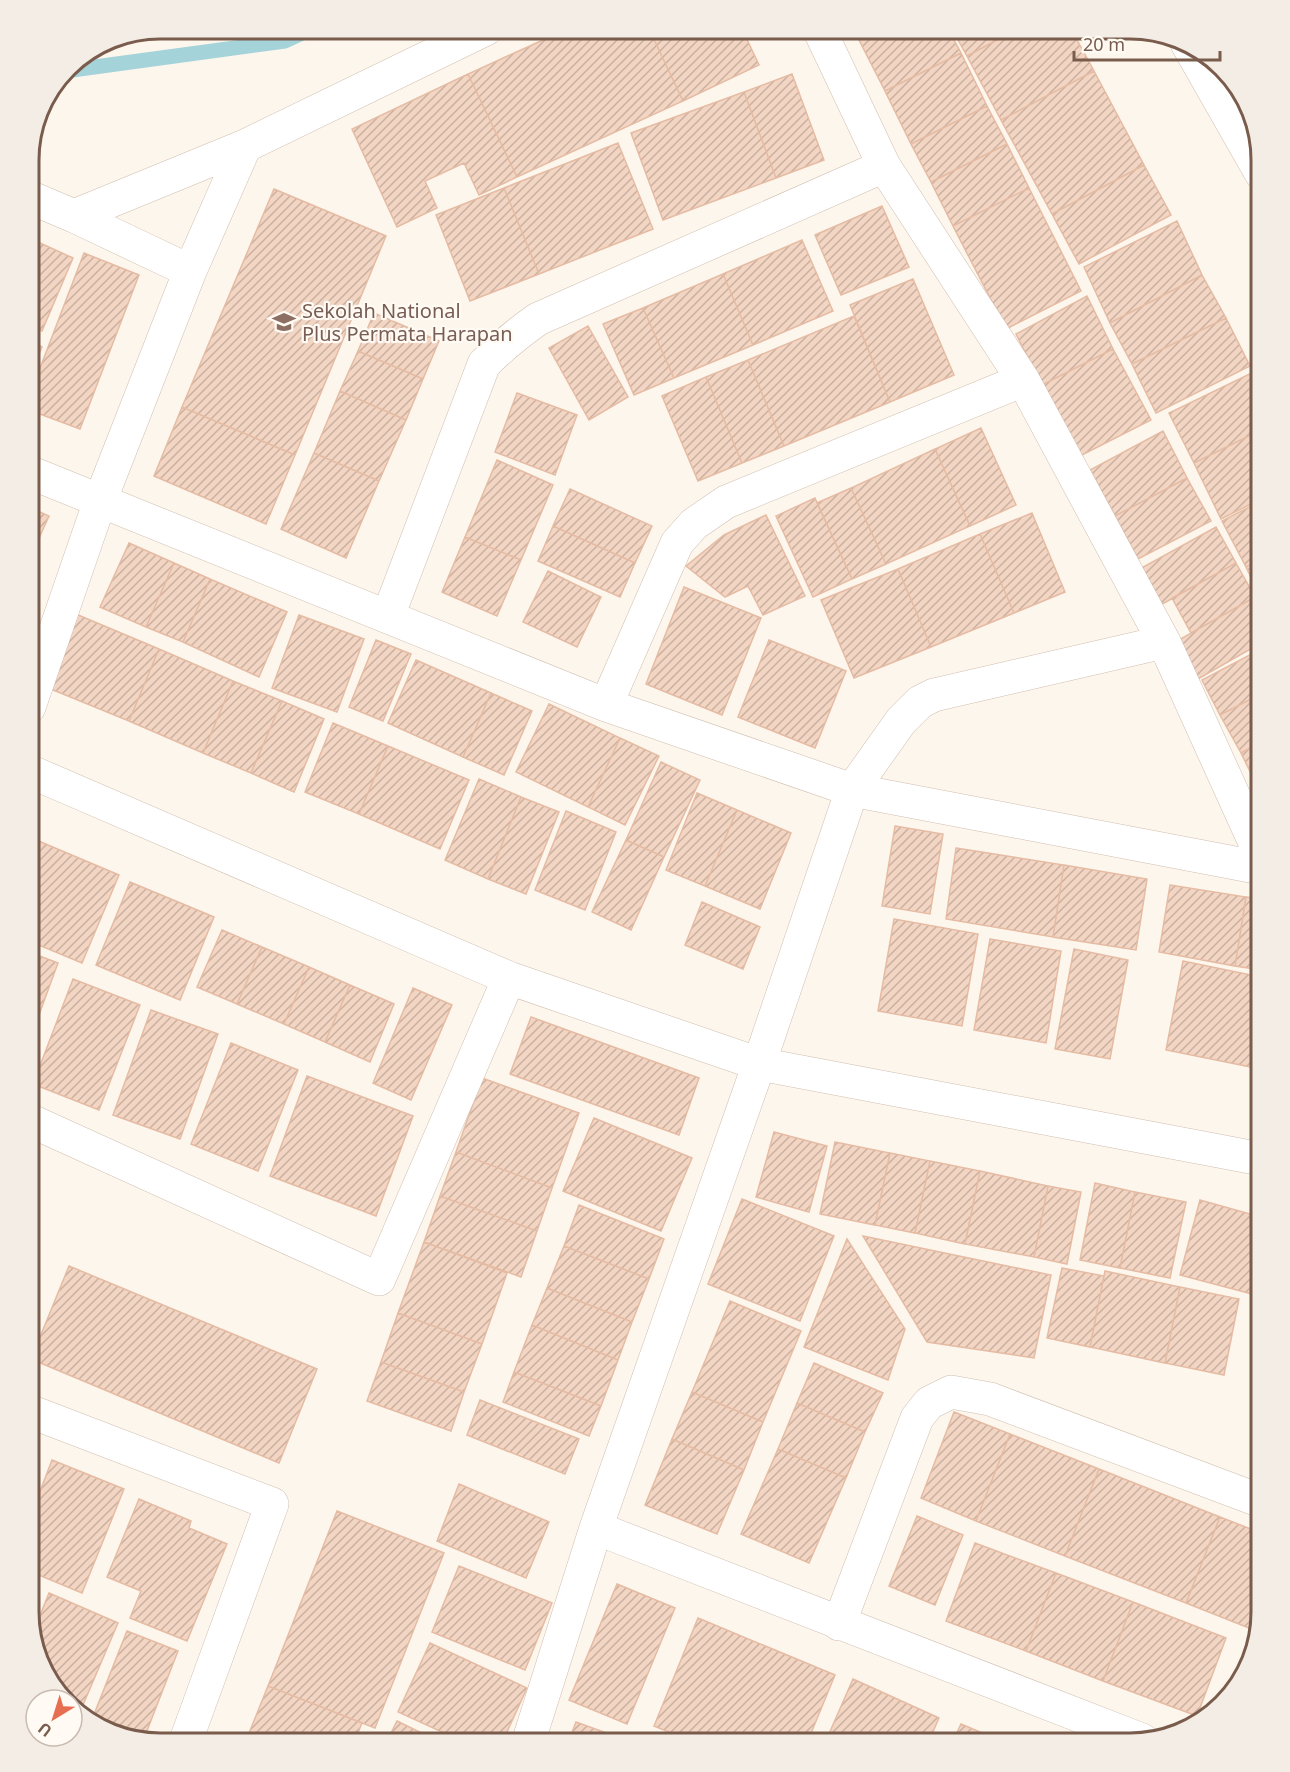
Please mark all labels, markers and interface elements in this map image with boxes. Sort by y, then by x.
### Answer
scale bar [1074,24,1220,62]
text: 20 m [1083,32,1125,56]
place label: Sekolah National Plus Permata Harapan [302,297,513,347]
school or university icon: Sekolah National Plus Permata Harapan [271,309,297,335]
north arrow [24,1688,84,1748]
text: U [33,1717,56,1742]

